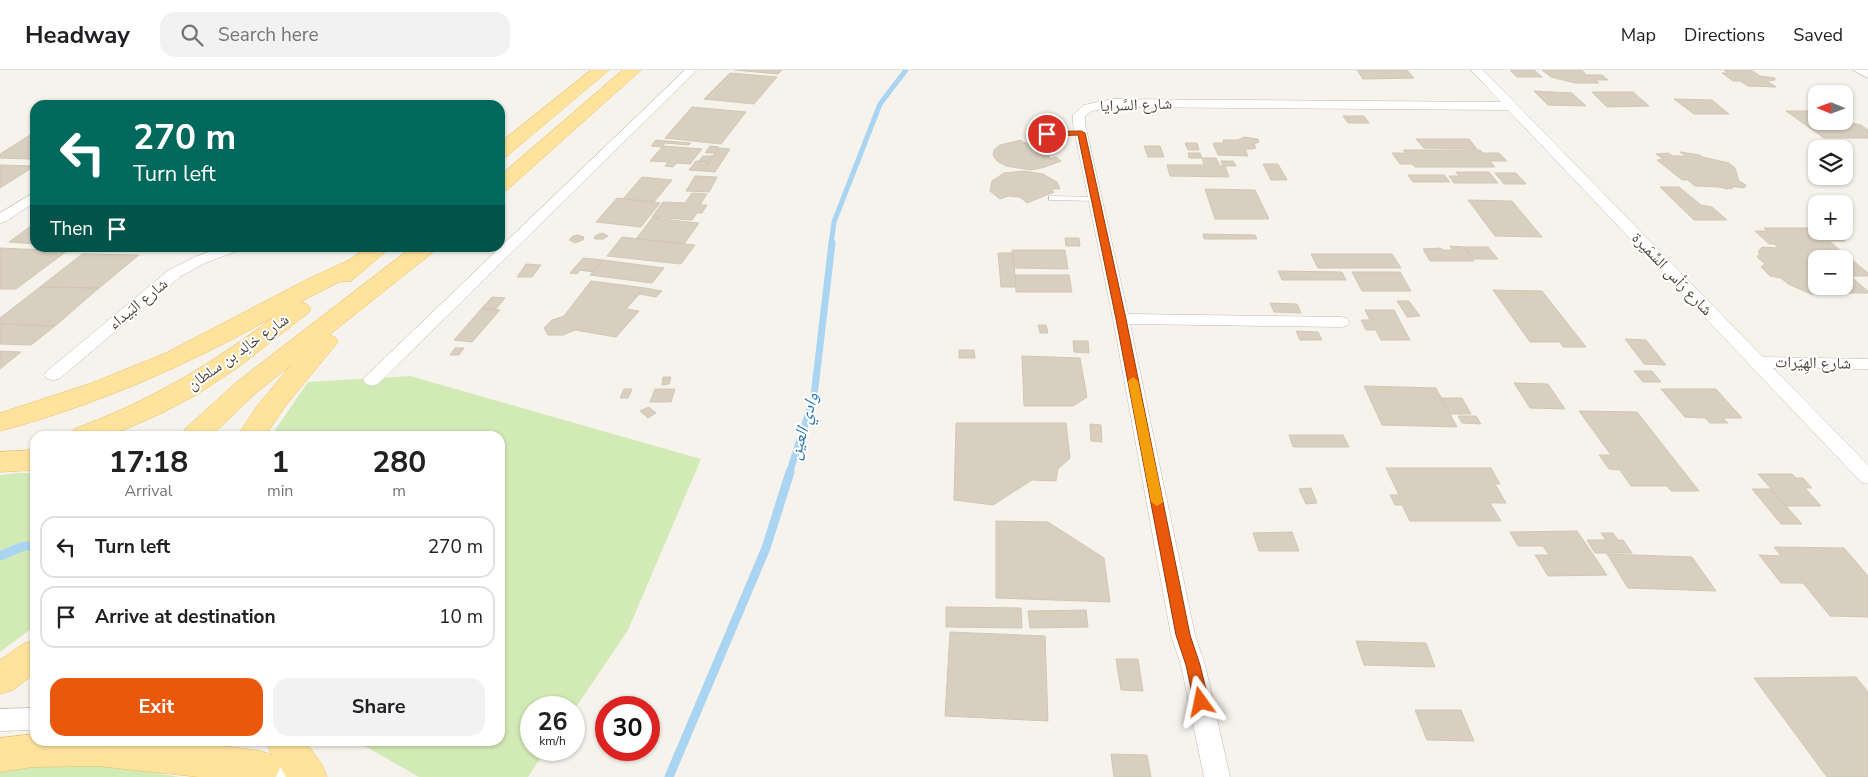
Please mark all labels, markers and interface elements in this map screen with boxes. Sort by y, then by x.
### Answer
search box [160,12,510,57]
text: Headway [25,19,130,51]
icon: search [178,21,206,49]
text: Search here [218,22,319,48]
text: Map [1621,23,1656,47]
text: Directions [1684,23,1765,47]
text: Saved [1793,23,1843,47]
north arrow [1808,85,1852,130]
map controls [1808,85,1853,295]
street label: شارع السَّرايا [1100,93,1172,117]
pin [1026,113,1068,155]
text: 270 m [133,114,236,161]
icon: left [50,120,115,185]
icon: arrive [1033,120,1061,148]
button: layers [1808,140,1853,185]
text: Turn left [133,159,216,189]
button: + [1808,195,1853,240]
icon: arrive [103,215,131,243]
text: Then [50,216,93,242]
street label: شارع رَأس السِّمَيرة [1627,228,1717,320]
button: − [1808,250,1853,295]
street label: شارع البَيداء [104,273,172,335]
street label: شارع خالِد بن سلطان [183,309,293,395]
street label: شارع الهِيَرات [1775,351,1851,375]
water label: وادي العين [782,389,827,463]
text: 17:18 [109,442,188,483]
text: 1 [271,442,289,483]
text: 280 [372,442,426,483]
text: Arrival [124,480,173,502]
text: min [267,480,293,502]
text: m [392,480,406,502]
icon: left [52,533,80,561]
text: Turn left [95,534,170,560]
text: 270 m [428,534,483,560]
icon: arrive [52,603,80,631]
text: Arrive at destination [95,604,276,630]
text: 10 m [439,604,483,630]
position arrow [1174,675,1226,727]
button: Exit [50,678,263,736]
button: Share [273,678,485,736]
speed limit sign: 30 [595,696,660,761]
text: 26 [537,705,568,739]
text: km/h [539,733,566,749]

